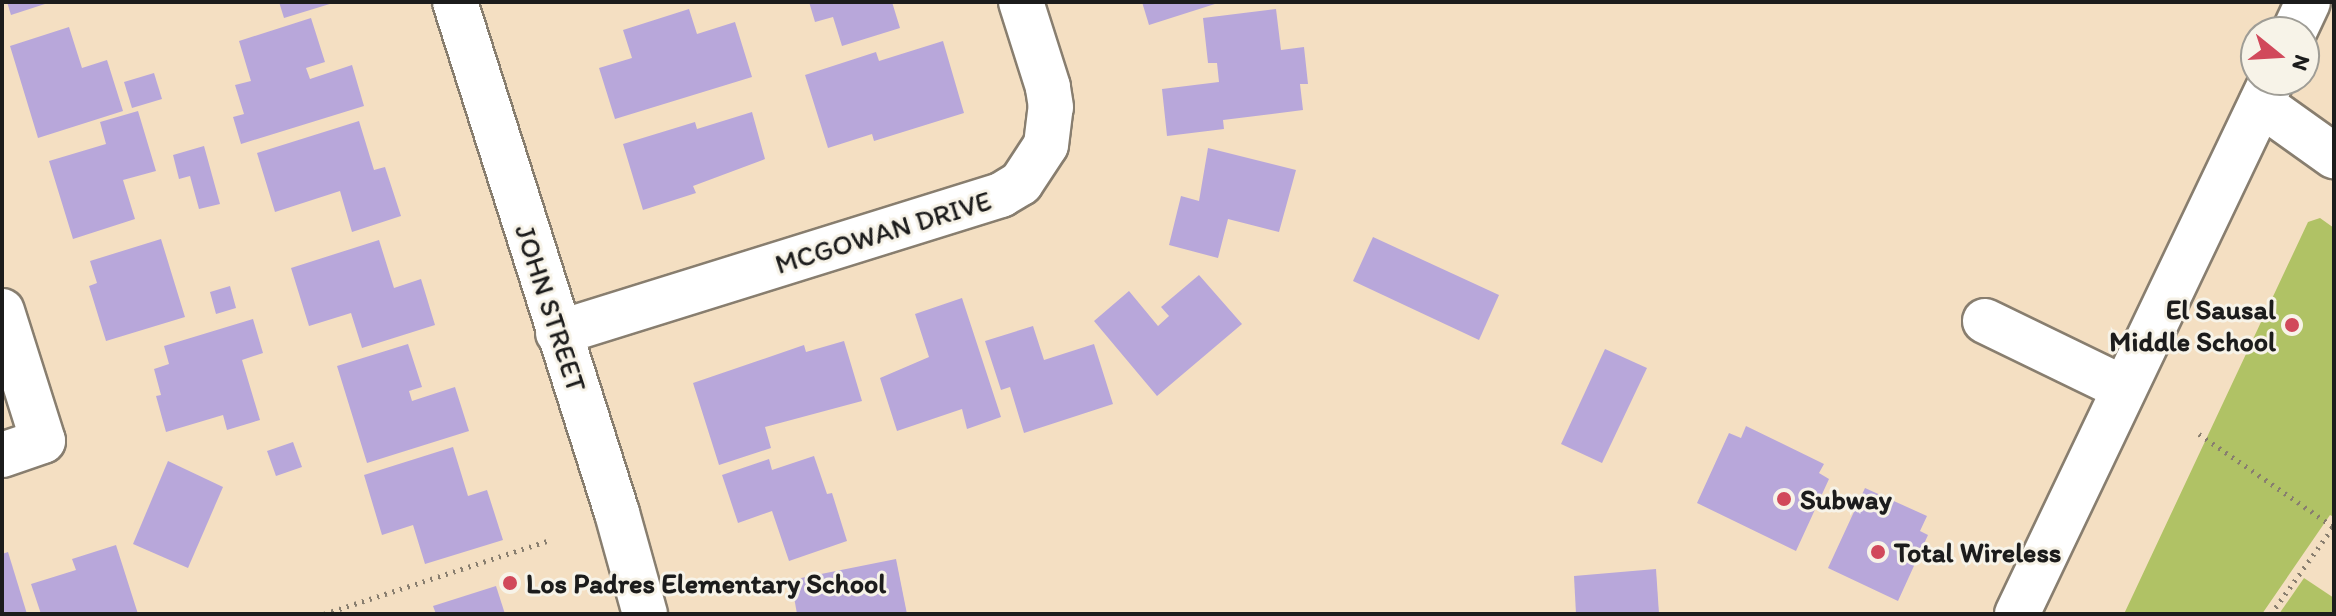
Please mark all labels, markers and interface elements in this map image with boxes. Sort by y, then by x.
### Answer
north arrow [2240,16,2320,96]
text: N [2286,52,2317,74]
street label: MCGOWAN DRIVE [771,183,995,281]
street label: JOHN STREET [508,220,594,396]
place label: El Sausal Middle School [2109,292,2276,358]
marker: El Sausal Middle School [2283,316,2301,334]
place label: Subway [1800,482,1892,516]
marker: Subway [1775,490,1793,508]
place label: Total Wireless [1894,535,2062,569]
marker: Total Wireless [1869,543,1887,561]
place label: Los Padres Elementary School [526,566,884,600]
marker: Los Padres Elementary School [501,574,519,592]

